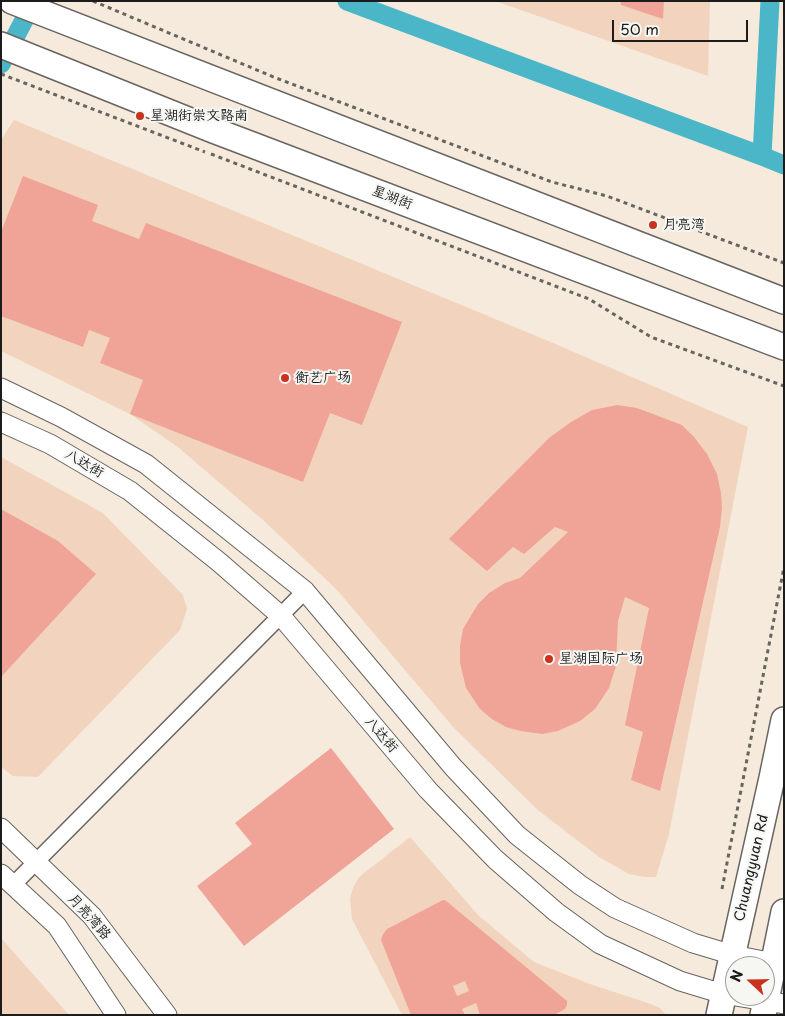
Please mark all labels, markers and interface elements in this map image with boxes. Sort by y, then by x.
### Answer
scale bar [615,10,751,42]
text: 50 m [620,17,659,40]
place label: 星湖街崇文路南 [150,108,248,124]
marker: 星湖街崇文路南 [134,110,146,122]
street label: 星湖街 [369,183,415,213]
place label: 月亮湾 [663,217,705,233]
marker: 月亮湾 [647,219,659,231]
place label: 衡艺广场 [295,370,351,386]
marker: 衡艺广场 [279,372,291,384]
street label: 八达街 [62,446,106,482]
place label: 星湖国际广场 [559,651,643,667]
marker: 星湖国际广场 [543,653,555,665]
street label: 八达街 [361,714,401,756]
street label: Chuangyuan Rd [732,813,772,923]
street label: 月亮湾路 [64,891,114,943]
north arrow [725,956,775,1006]
text: N [725,967,748,985]

